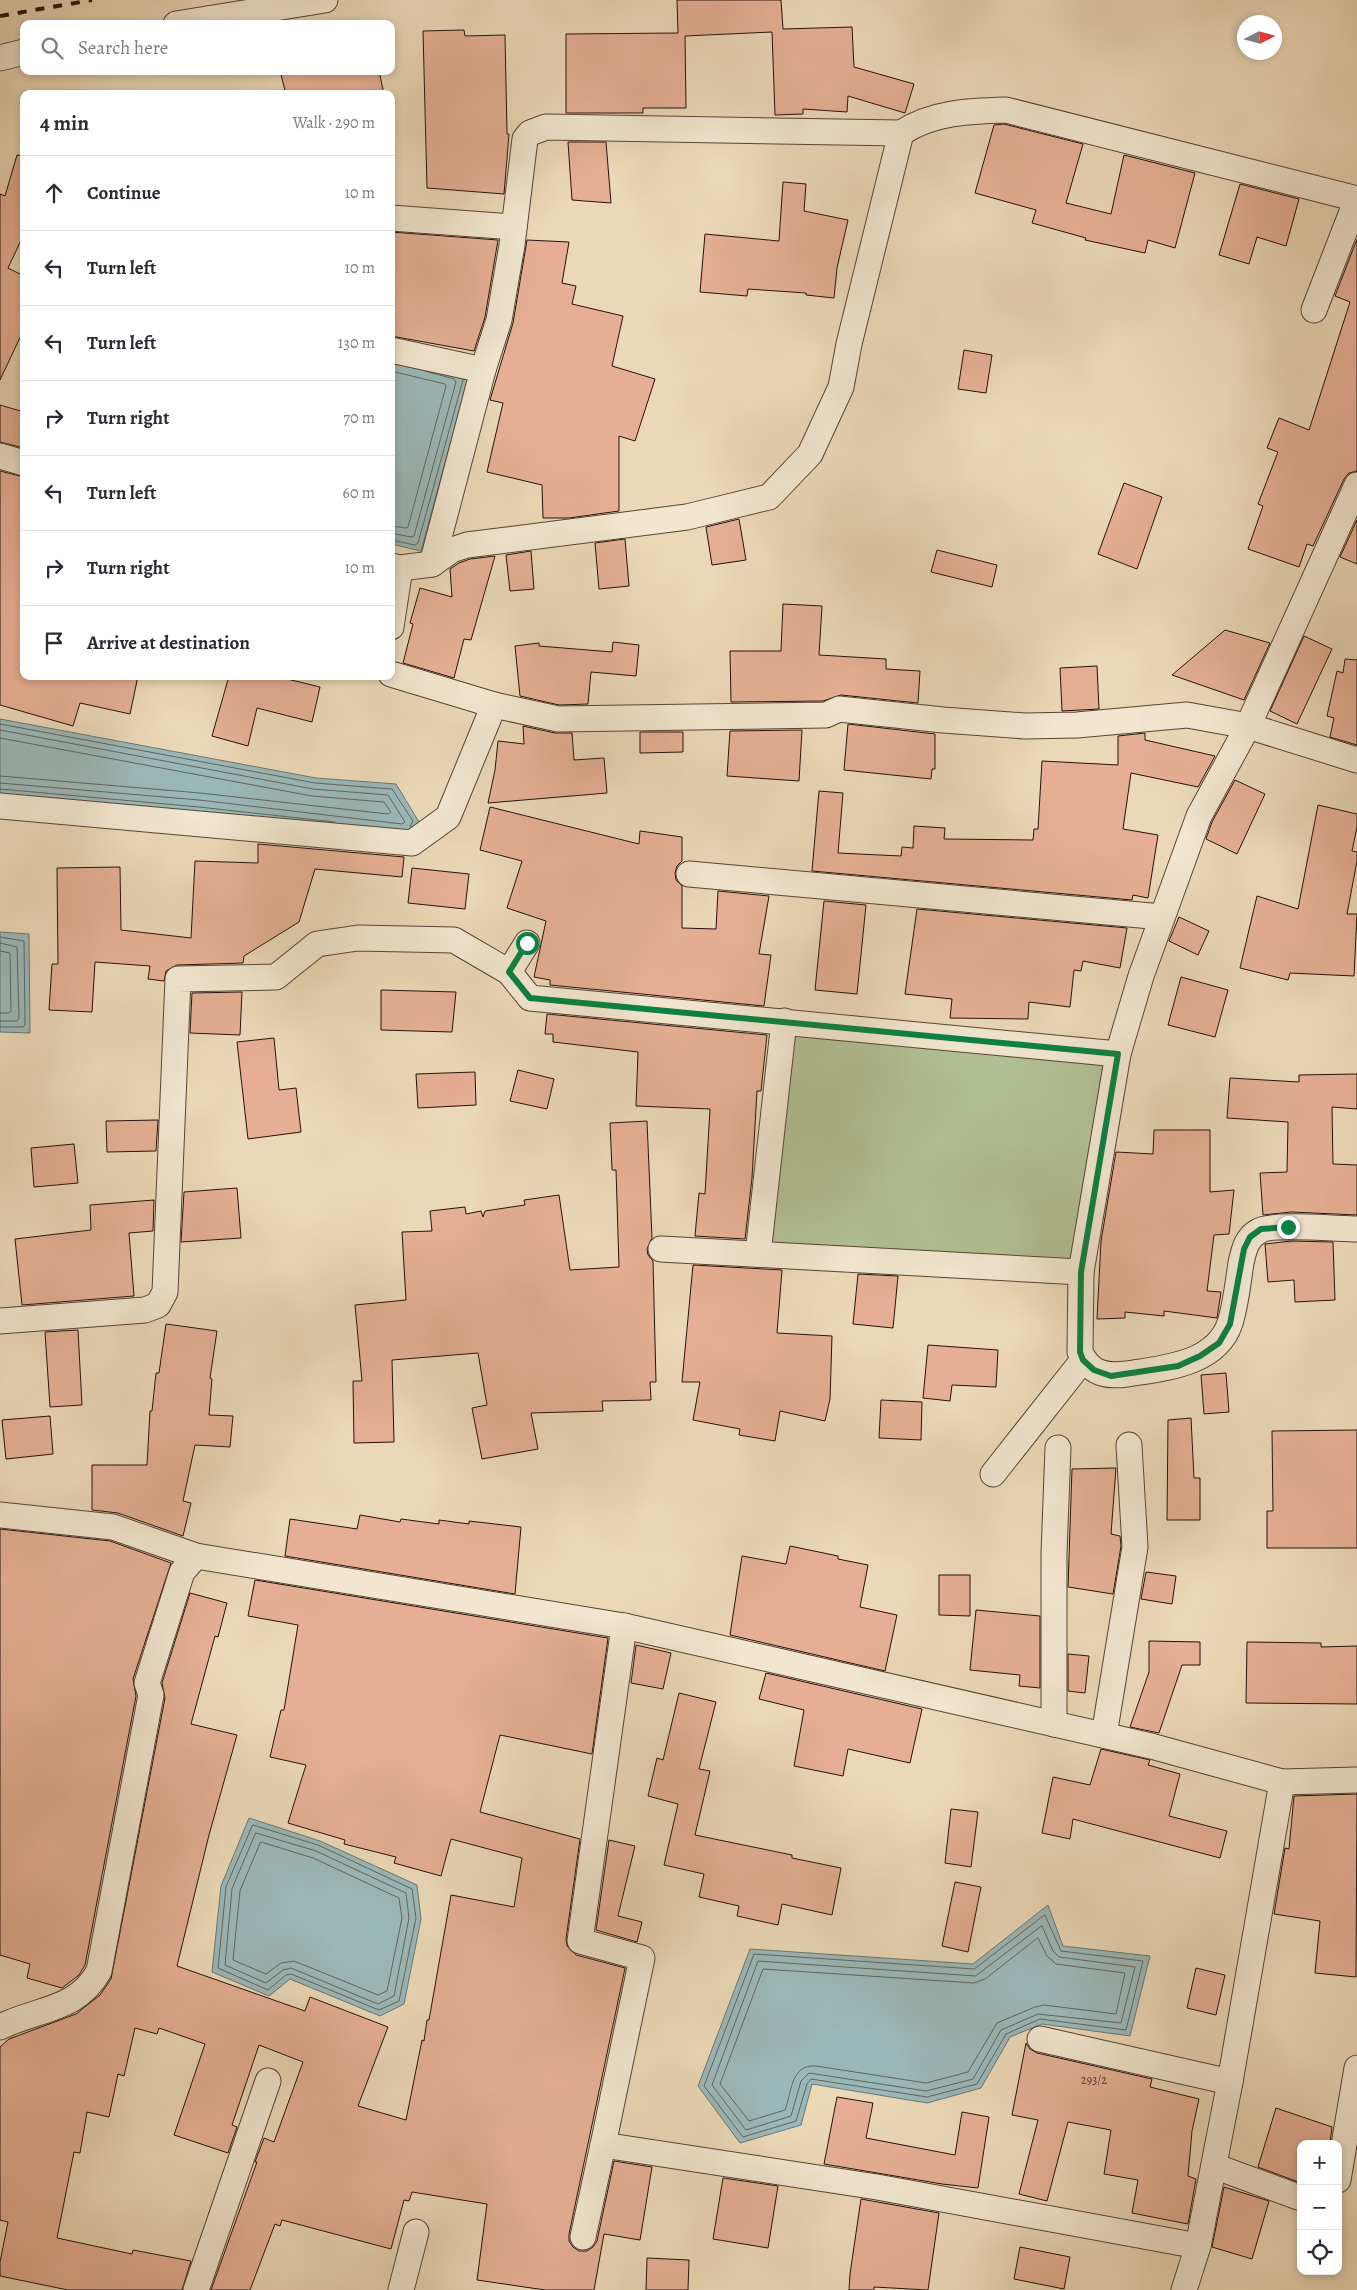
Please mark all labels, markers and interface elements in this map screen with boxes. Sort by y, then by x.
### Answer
north arrow [1237,15,1282,60]
search box [20,20,395,75]
icon: search [38,34,66,62]
text: Search here [78,35,168,61]
text: 4 min [40,109,89,137]
text: Walk · 290 m [293,112,375,134]
icon: ahead [40,179,68,207]
text: Continue [87,180,161,206]
text: 10 m [345,182,375,204]
icon: left [40,254,68,282]
text: Turn left [87,255,156,281]
text: 10 m [345,257,375,279]
icon: left [40,329,68,357]
text: Turn left [87,330,156,356]
text: 130 m [338,332,375,354]
icon: right [40,404,68,432]
text: Turn right [87,405,169,431]
text: 70 m [343,407,375,429]
icon: left [40,479,68,507]
text: Turn left [87,480,156,506]
text: 60 m [343,482,375,504]
icon: right [40,554,68,582]
text: Turn right [87,555,169,581]
text: 10 m [345,557,375,579]
icon: arrive [40,629,68,657]
text: Arrive at destination [87,630,250,656]
route start [516,932,539,955]
route end [1277,1216,1300,1239]
house number: 293/2 [1081,2072,1107,2088]
map controls [1297,2140,1342,2275]
button: + [1297,2140,1342,2185]
button: − [1297,2185,1342,2230]
button: locate [1297,2230,1342,2275]

